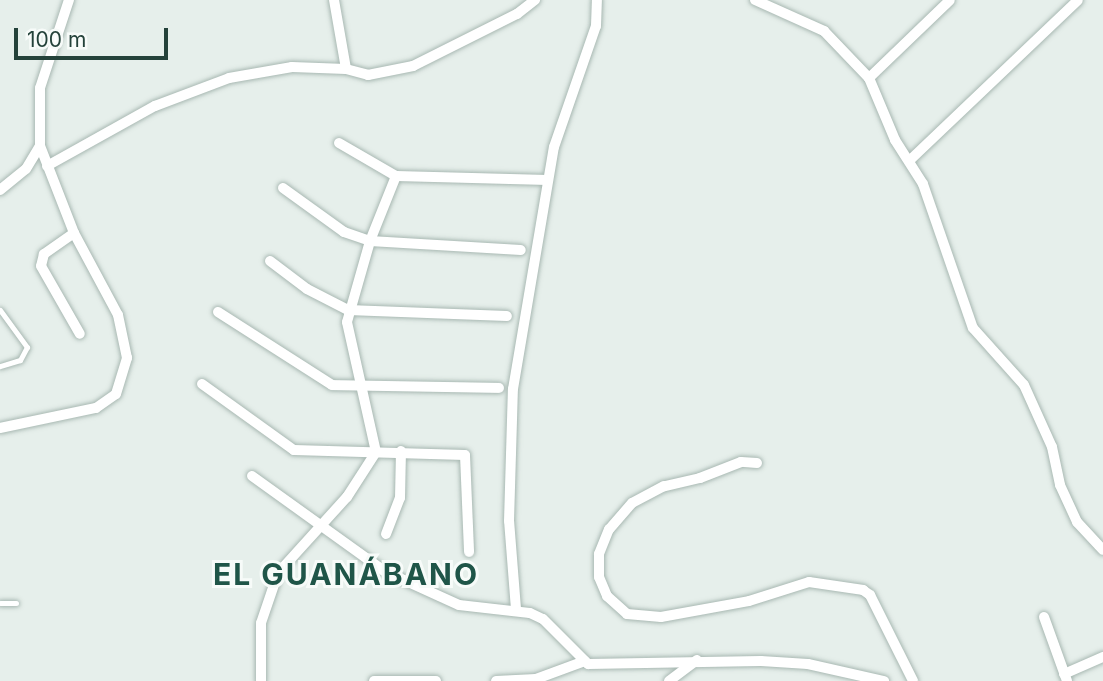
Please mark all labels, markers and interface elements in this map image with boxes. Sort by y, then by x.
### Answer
scale bar [18,14,172,58]
text: 100 m [27,27,86,52]
district label: EL GUANÁBANO [214,556,478,592]

